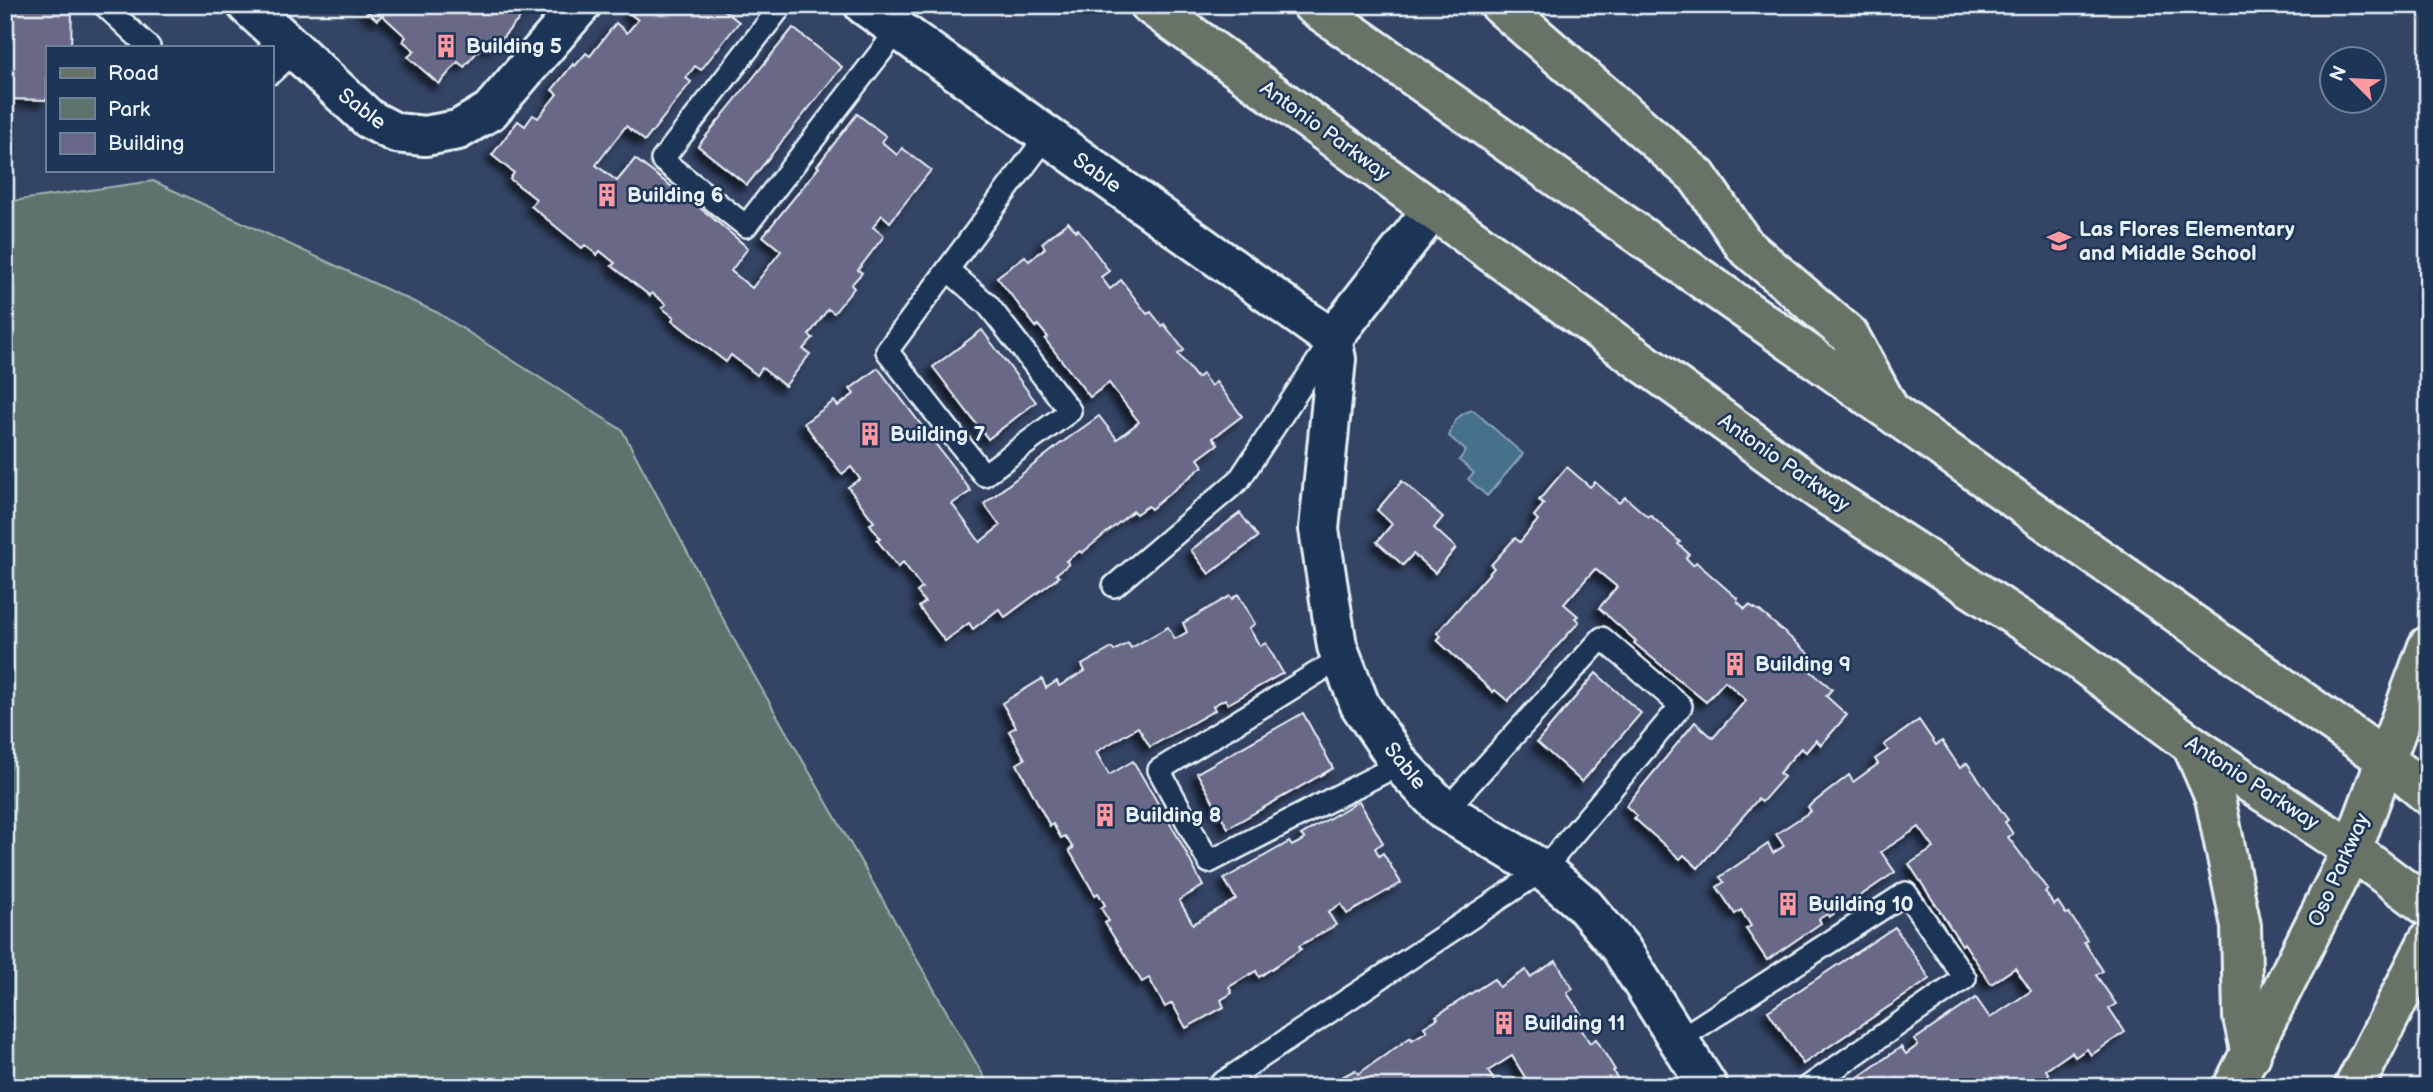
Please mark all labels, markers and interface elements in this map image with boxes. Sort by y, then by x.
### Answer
building icon: Building 5 [432,32,460,60]
place label: Building 5 [466,34,562,59]
legend [46,46,273,172]
north arrow [2318,46,2388,116]
text: Road [108,61,159,86]
text: N [2325,62,2352,85]
street label: Antonio Parkway [1255,76,1395,187]
street label: Sable [333,83,391,135]
text: Park [108,97,151,122]
text: Building [108,131,184,156]
street label: Sable [1068,147,1126,199]
building icon: Building 6 [593,181,621,209]
place label: Building 6 [627,183,723,208]
place label: Las Flores Elementary and Middle School [2079,217,2295,266]
school or university icon: Las Flores Elementary and Middle School [2045,227,2073,255]
street label: Antonio Parkway [1714,409,1855,518]
building icon: Building 7 [856,420,884,448]
place label: Building 7 [890,422,986,447]
building icon: Building 9 [1721,650,1749,678]
place label: Building 9 [1755,652,1851,677]
street label: Antonio Parkway [2181,731,2324,836]
street label: Sable [1378,737,1432,795]
building icon: Building 8 [1091,801,1119,829]
place label: Building 8 [1125,803,1221,828]
street label: Oso Parkway [2303,809,2375,931]
building icon: Building 10 [1774,890,1802,918]
place label: Building 10 [1808,892,1914,917]
building icon: Building 11 [1490,1009,1518,1037]
place label: Building 11 [1524,1011,1625,1036]

